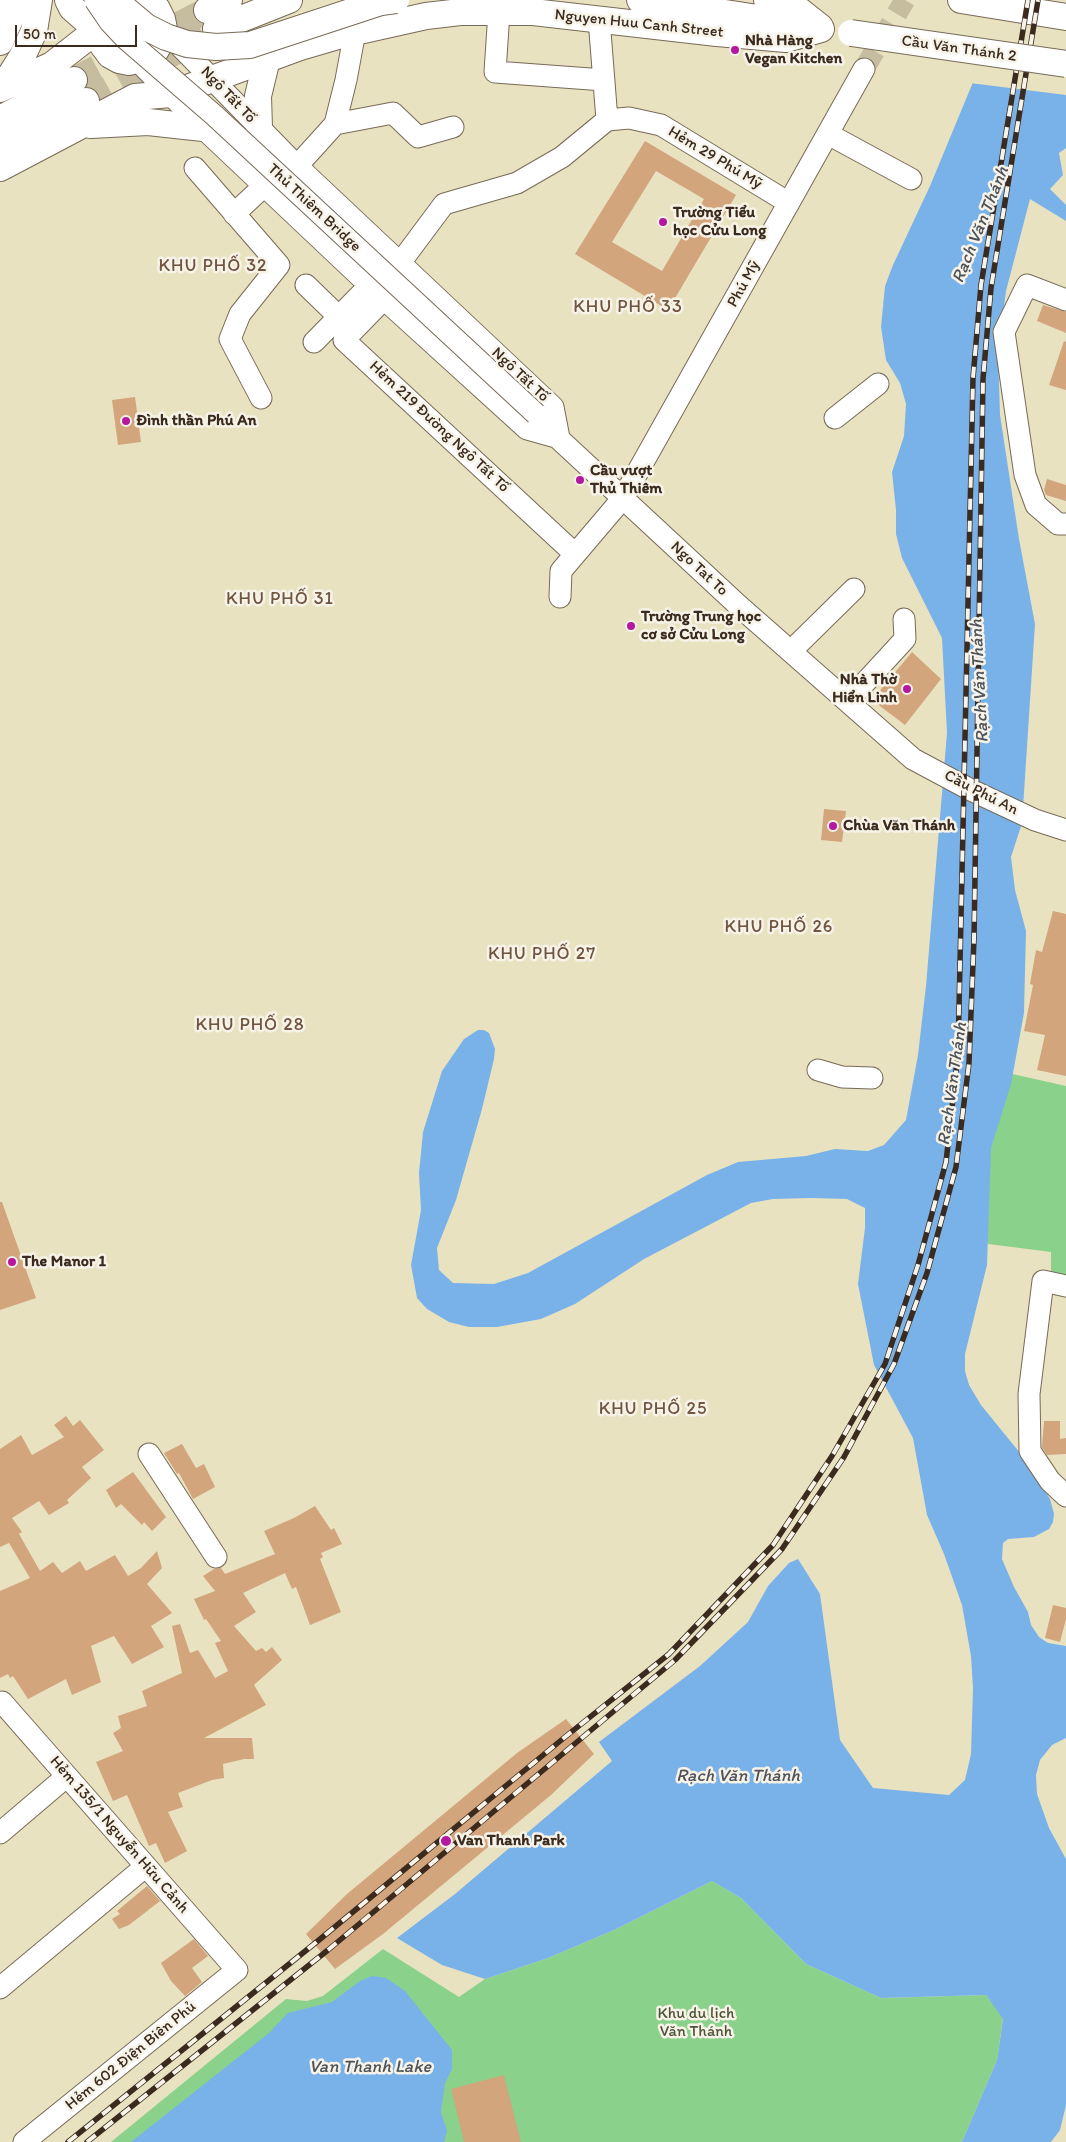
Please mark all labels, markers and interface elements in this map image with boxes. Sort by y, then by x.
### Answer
street label: Nguyen Huu Canh Street [554,6,724,42]
scale bar [18,15,140,47]
text: 50 m [23,25,56,43]
place label: Nhà Hàng Vegan Kitchen [745,31,842,69]
street label: Cầu Văn Thánh 2 [900,31,1018,67]
marker: Nhà Hàng Vegan Kitchen [729,44,741,56]
street label: Ngô Tất Tố [196,63,260,127]
street label: Hẻm 29 Phú Mỹ [664,122,766,194]
street label: Thủ Thiêm Bridge [263,160,365,256]
water label: Rạch Văn Thánh [948,164,1014,286]
place label: Trường Tiểu học Cửu Long [673,203,766,241]
marker: Trường Tiểu học Cửu Long [657,216,669,228]
district label: KHU PHỐ 32 [157,255,269,277]
street label: Phú Mỹ [723,257,765,311]
district label: KHU PHỐ 33 [572,296,684,318]
street label: Ngô Tất Tố [487,344,553,406]
street label: Hẻm 219 Đường Ngô Tất Tố [365,357,513,497]
place label: Đình thần Phú An [136,411,256,431]
marker: Đình thần Phú An [120,415,132,427]
place label: Cầu vượt Thủ Thiêm [590,461,662,499]
marker: Cầu vượt Thủ Thiêm [574,474,586,486]
street label: Ngo Tat To [666,538,732,600]
district label: KHU PHỐ 31 [225,588,335,610]
place label: Trường Trung học cơ sở Cửu Long [641,607,761,645]
water label: Rạch Văn Thánh [966,619,994,743]
marker: Trường Trung học cơ sở Cửu Long [625,620,637,632]
place label: Nhà Thờ Hiển Linh [832,670,897,708]
marker: Nhà Thờ Hiển Linh [901,683,913,695]
street label: Cầu Phú An [941,766,1021,820]
place label: Chùa Văn Thánh [843,816,955,836]
marker: Chùa Văn Thánh [827,820,839,832]
district label: KHU PHỐ 26 [723,916,835,938]
district label: KHU PHỐ 27 [487,943,597,965]
district label: KHU PHỐ 28 [194,1014,306,1036]
water label: Rạch Văn Thánh [934,1021,972,1147]
place label: The Manor 1 [22,1252,106,1272]
marker: The Manor 1 [6,1256,18,1268]
district label: KHU PHỐ 25 [597,1398,709,1420]
street label: Hẻm 135/1 Nguyễn Hữu Cảnh [45,1752,193,1918]
water label: Rạch Văn Thánh [676,1765,800,1787]
place label: Van Thanh Park [457,1831,565,1851]
marker: Van Thanh Park [439,1834,453,1848]
street label: Hẻm 602 Điện Biên Phủ [62,1997,200,2115]
park label: Khu du lịch Văn Thánh [658,2004,734,2042]
water label: Van Thanh Lake [309,2056,431,2078]

